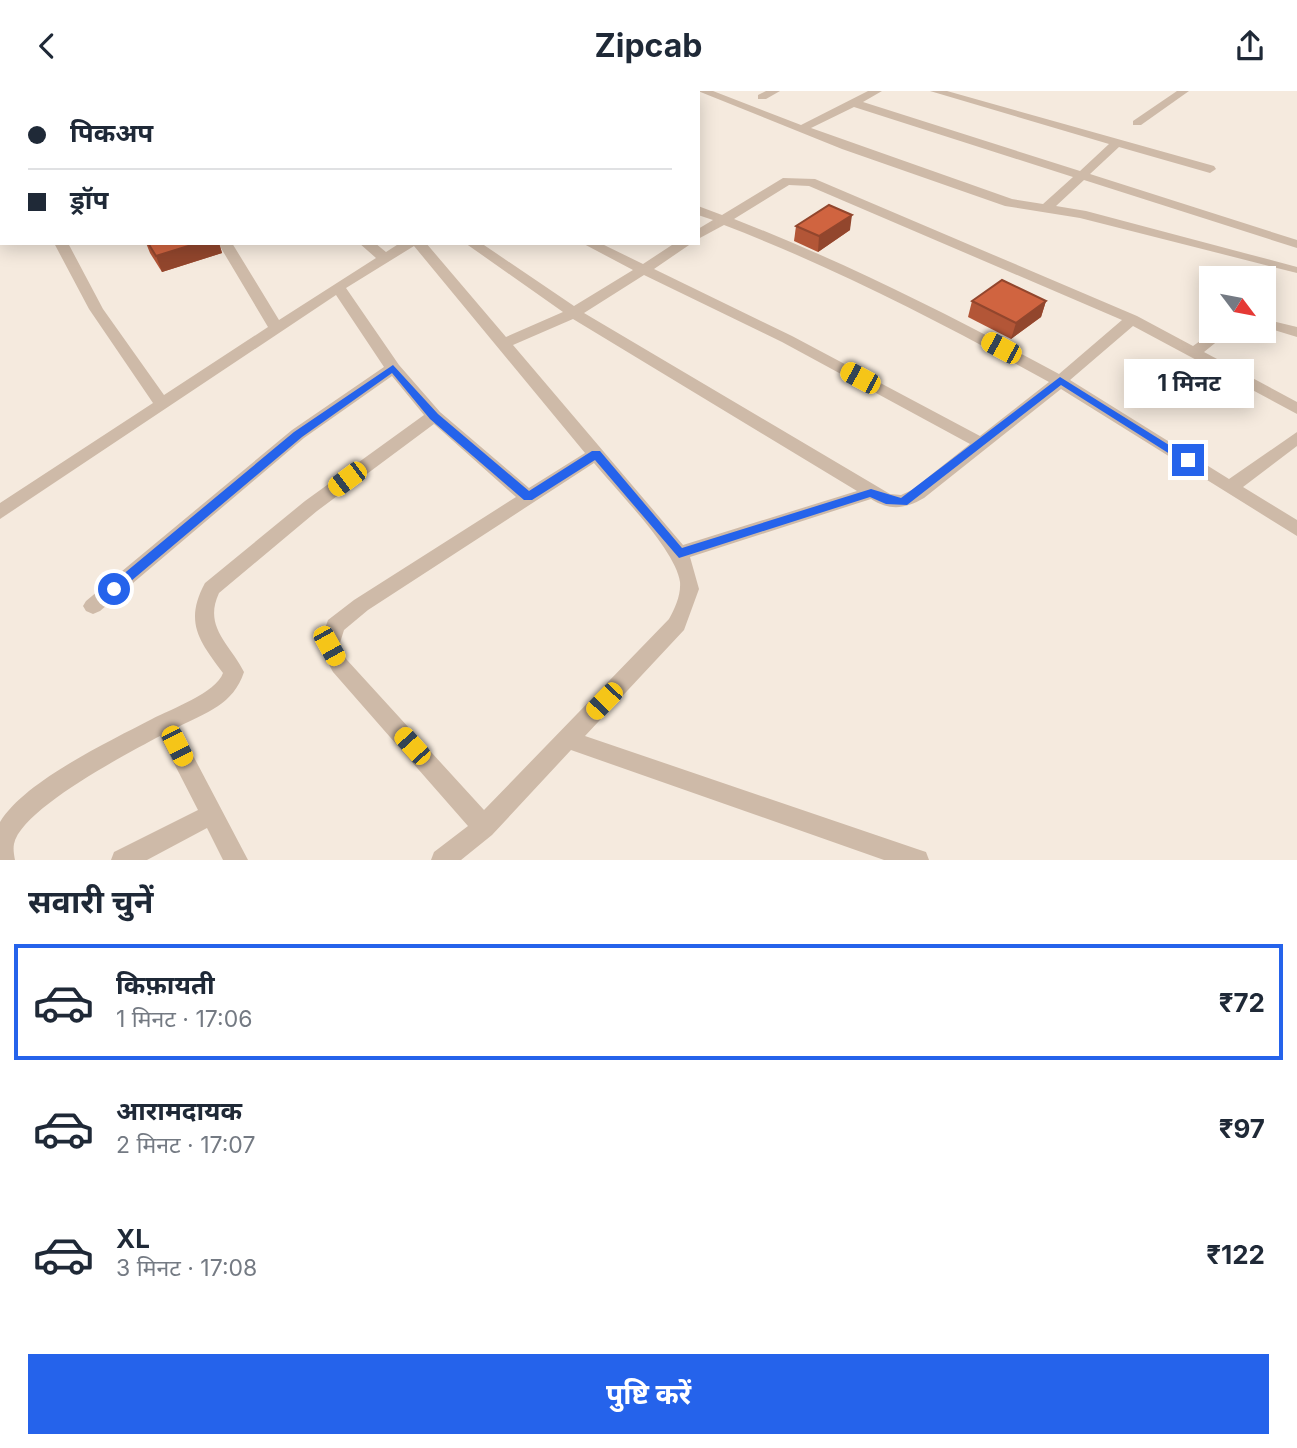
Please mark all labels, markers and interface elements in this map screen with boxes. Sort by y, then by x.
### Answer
text: Zipcab [595,26,702,65]
icon: back [28,27,66,65]
icon: share [1231,27,1269,65]
text: पिकअप [70,117,153,148]
text: ड्रॉप [70,184,108,215]
north arrow [1199,266,1276,343]
map controls [1199,266,1276,343]
car [978,329,1025,367]
car [837,359,884,397]
callout: 1 मिनट [1123,359,1253,407]
text: 1 मिनट [1157,369,1221,397]
route end [1172,444,1204,476]
car [324,458,371,500]
route start [98,573,130,605]
car [310,623,349,669]
car [582,679,627,723]
car [159,723,196,769]
car [391,723,434,769]
text: सवारी चुनें [28,882,153,921]
text: किफ़ायती [116,969,215,1000]
icon: car [32,971,95,1034]
text: ₹72 [1219,987,1265,1018]
text: 1 मिनट · 17:06 [116,1005,252,1033]
text: आरामदायक [116,1095,242,1126]
icon: car [32,1097,95,1160]
text: ₹97 [1219,1113,1265,1144]
text: 2 मिनट · 17:07 [116,1131,255,1159]
icon: car [32,1223,95,1286]
text: XL [116,1223,150,1254]
text: ₹122 [1206,1239,1265,1270]
text: 3 मिनट · 17:08 [116,1254,257,1282]
button: पुष्टि करें [28,1354,1269,1434]

